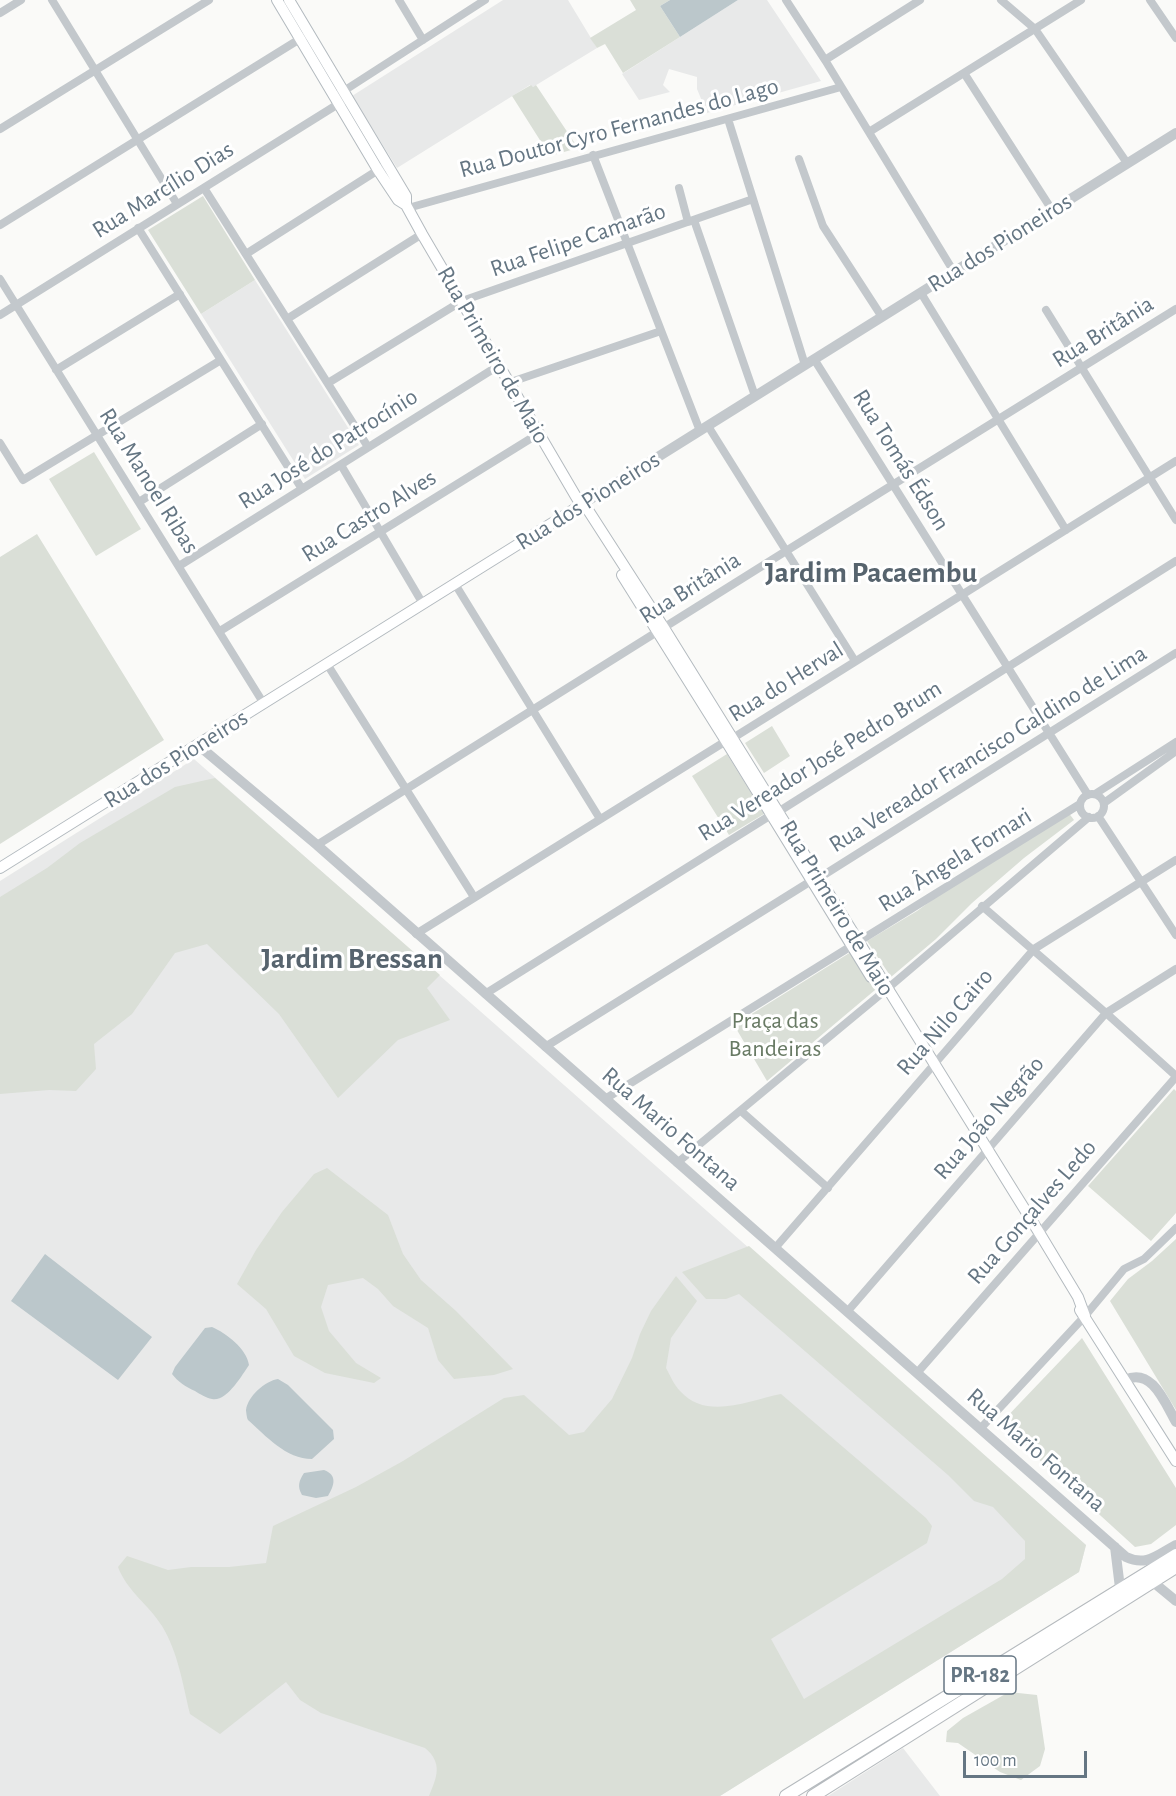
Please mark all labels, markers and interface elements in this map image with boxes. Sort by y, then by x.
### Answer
street label: Rua Doutor Cyro Fernandes do Lago [456,71,782,185]
street label: Rua Marcílio Dias [87,135,239,245]
street label: Rua dos Pioneiros [923,187,1077,299]
street label: Rua Felipe Camarão [487,197,669,283]
street label: Rua Primeiro de Maio [430,261,556,449]
street label: Rua Britânia [1047,290,1159,374]
street label: Rua José do Patrocínio [233,382,423,516]
street label: Rua Tomás Édson [846,384,956,536]
street label: Rua Manoel Ribas [93,403,205,559]
street label: Rua dos Pioneiros [511,445,665,557]
street label: Rua Castro Alves [296,463,442,569]
street label: Rua Britânia [634,546,746,630]
district label: Jardim Pacaembu [765,555,977,591]
street label: Rua do Herval [723,635,849,729]
street label: Rua Vereador Francisco Galdino de Lima [824,639,1152,859]
street label: Rua Vereador José Pedro Brum [693,674,947,848]
street label: Rua dos Pioneiros [99,703,253,815]
street label: Rua Ângela Fornari [873,801,1037,919]
street label: Rua Primeiro de Maio [773,815,901,1001]
district label: Jardim Bressan [261,941,443,977]
street label: Rua Nilo Cairo [891,962,999,1082]
park label: Praça das Bandeiras [729,1007,821,1063]
street label: Rua João Negrão [927,1050,1051,1186]
street label: Rua Mario Fontana [596,1061,746,1197]
street label: Rua Gonçalves Ledo [961,1134,1103,1290]
street label: Rua Mario Fontana [961,1382,1111,1518]
road number: PR-182 [944,1656,1016,1694]
scale bar [966,1739,1090,1777]
text: 100 m [974,1752,1017,1770]

